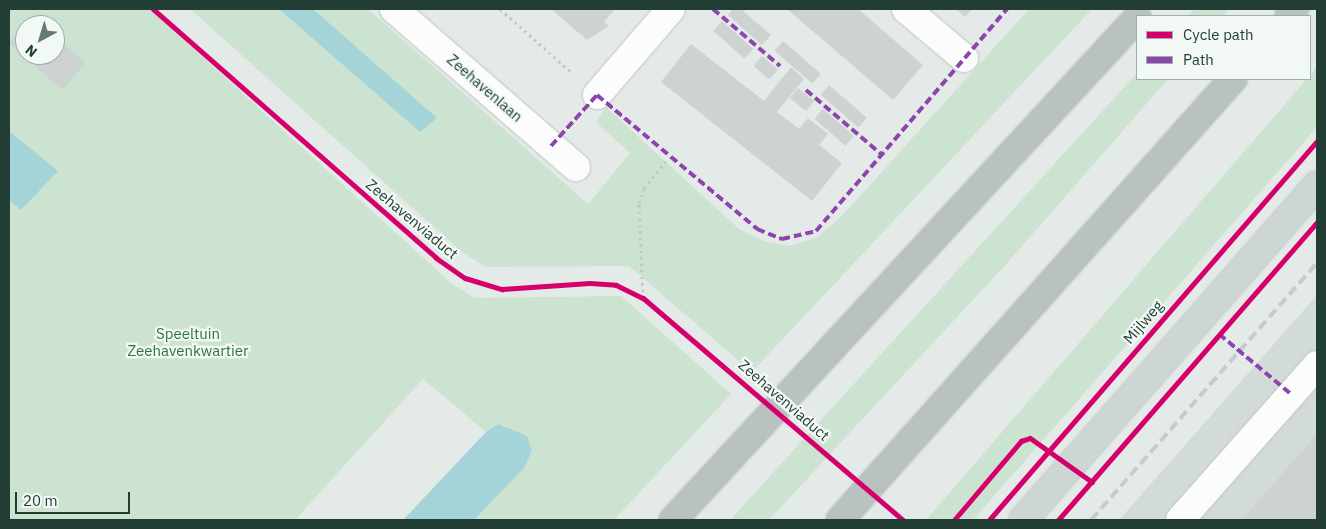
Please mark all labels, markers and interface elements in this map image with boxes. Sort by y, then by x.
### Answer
north arrow [15,15,65,65]
legend [1136,15,1311,80]
text: Cycle path [1183,25,1254,44]
text: N [22,41,41,61]
street label: Zeehavenlaan [444,50,526,126]
text: Path [1183,50,1214,69]
street label: Zeehavenviaduct [362,175,462,263]
street label: Mijlweg [1119,297,1167,347]
park label: Speeltuin Zeehavenkwartier [127,324,249,359]
street label: Zeehavenviaduct [735,356,833,444]
scale bar [18,482,132,514]
text: 20 m [23,491,58,510]

